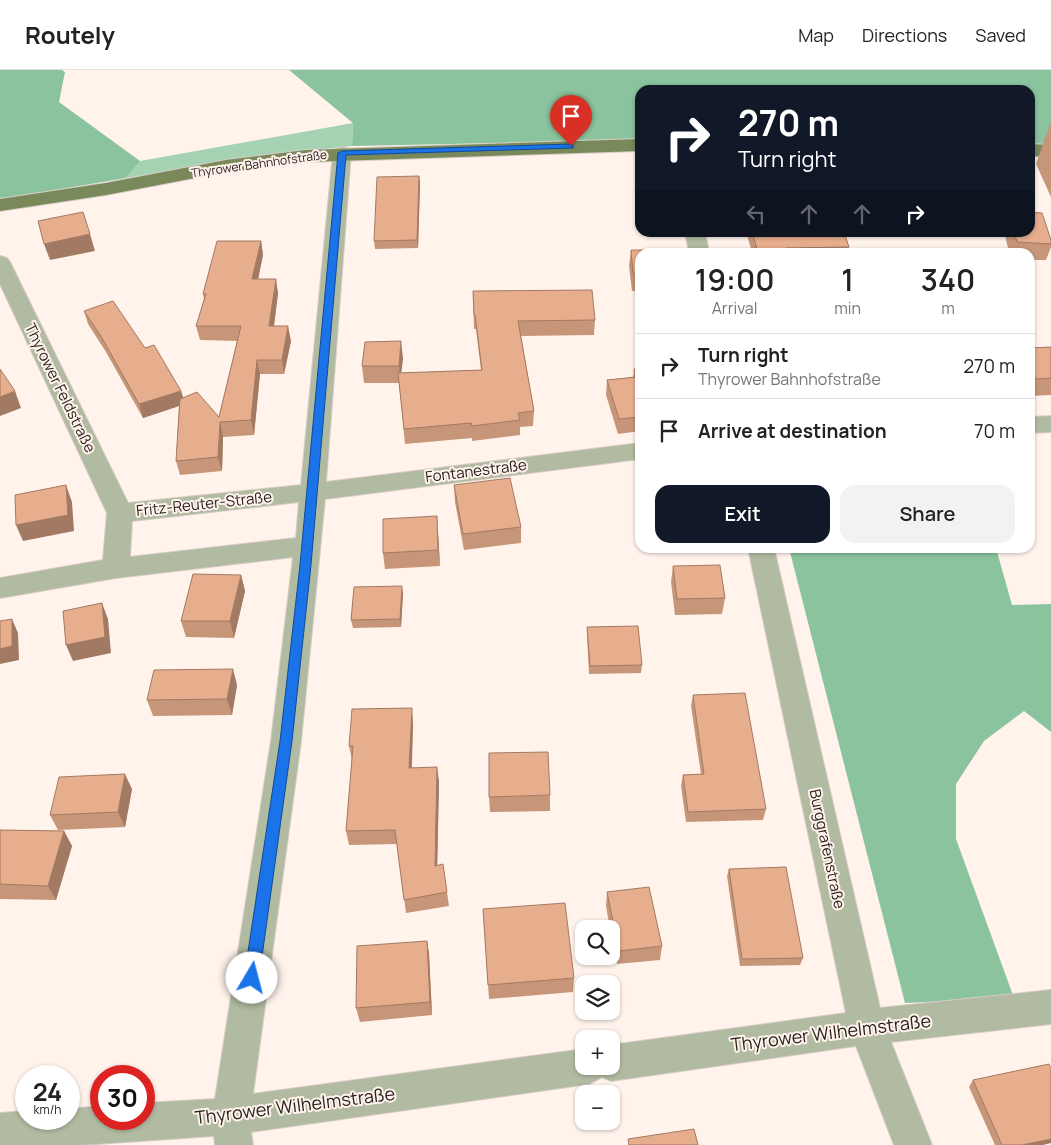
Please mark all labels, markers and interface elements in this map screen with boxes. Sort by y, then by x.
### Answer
text: Routely [25,18,115,51]
text: Map [798,23,834,47]
text: Directions [862,23,947,47]
text: Saved [975,23,1026,47]
pin [550,95,592,146]
text: 270 m [738,99,839,147]
icon: arrive [557,102,585,130]
icon: right [655,105,720,170]
text: Turn right [738,144,836,174]
street label: Thyrower Bahnhofstraße [190,146,328,181]
icon: left [742,200,770,228]
icon: ahead [795,200,823,228]
icon: ahead [848,200,876,228]
icon: right [901,200,929,228]
text: 19:00 [695,259,774,300]
text: 1 [841,259,854,300]
text: 340 [921,259,975,300]
text: Arrival [712,297,757,319]
text: min [834,297,861,319]
text: m [941,297,955,319]
street label: Thyrower Feldstraße [20,320,101,456]
text: Turn right [698,342,788,368]
icon: right [655,352,683,380]
text: 270 m [963,353,1015,379]
text: Thyrower Bahnhofstraße [698,368,881,390]
icon: arrive [655,417,683,445]
text: Arrive at destination [698,418,887,444]
text: 70 m [974,418,1015,444]
street label: Fontanestraße [424,454,528,487]
button: Exit [655,485,830,543]
button: Share [840,485,1015,543]
street label: Fritz-Reuter-Straße [135,486,273,521]
street label: Burggrafenstraße [805,787,850,911]
map controls [575,920,620,1130]
button: search [575,920,620,965]
position arrow [225,951,277,1003]
button: layers [575,975,620,1020]
street label: Thyrower Wilhelmstraße [730,1008,932,1056]
button: + [575,1030,620,1075]
speed limit sign: 30 [90,1065,155,1130]
text: 24 [33,1074,62,1109]
street label: Thyrower Wilhelmstraße [194,1081,396,1129]
button: − [575,1085,620,1130]
text: km/h [34,1101,61,1118]

